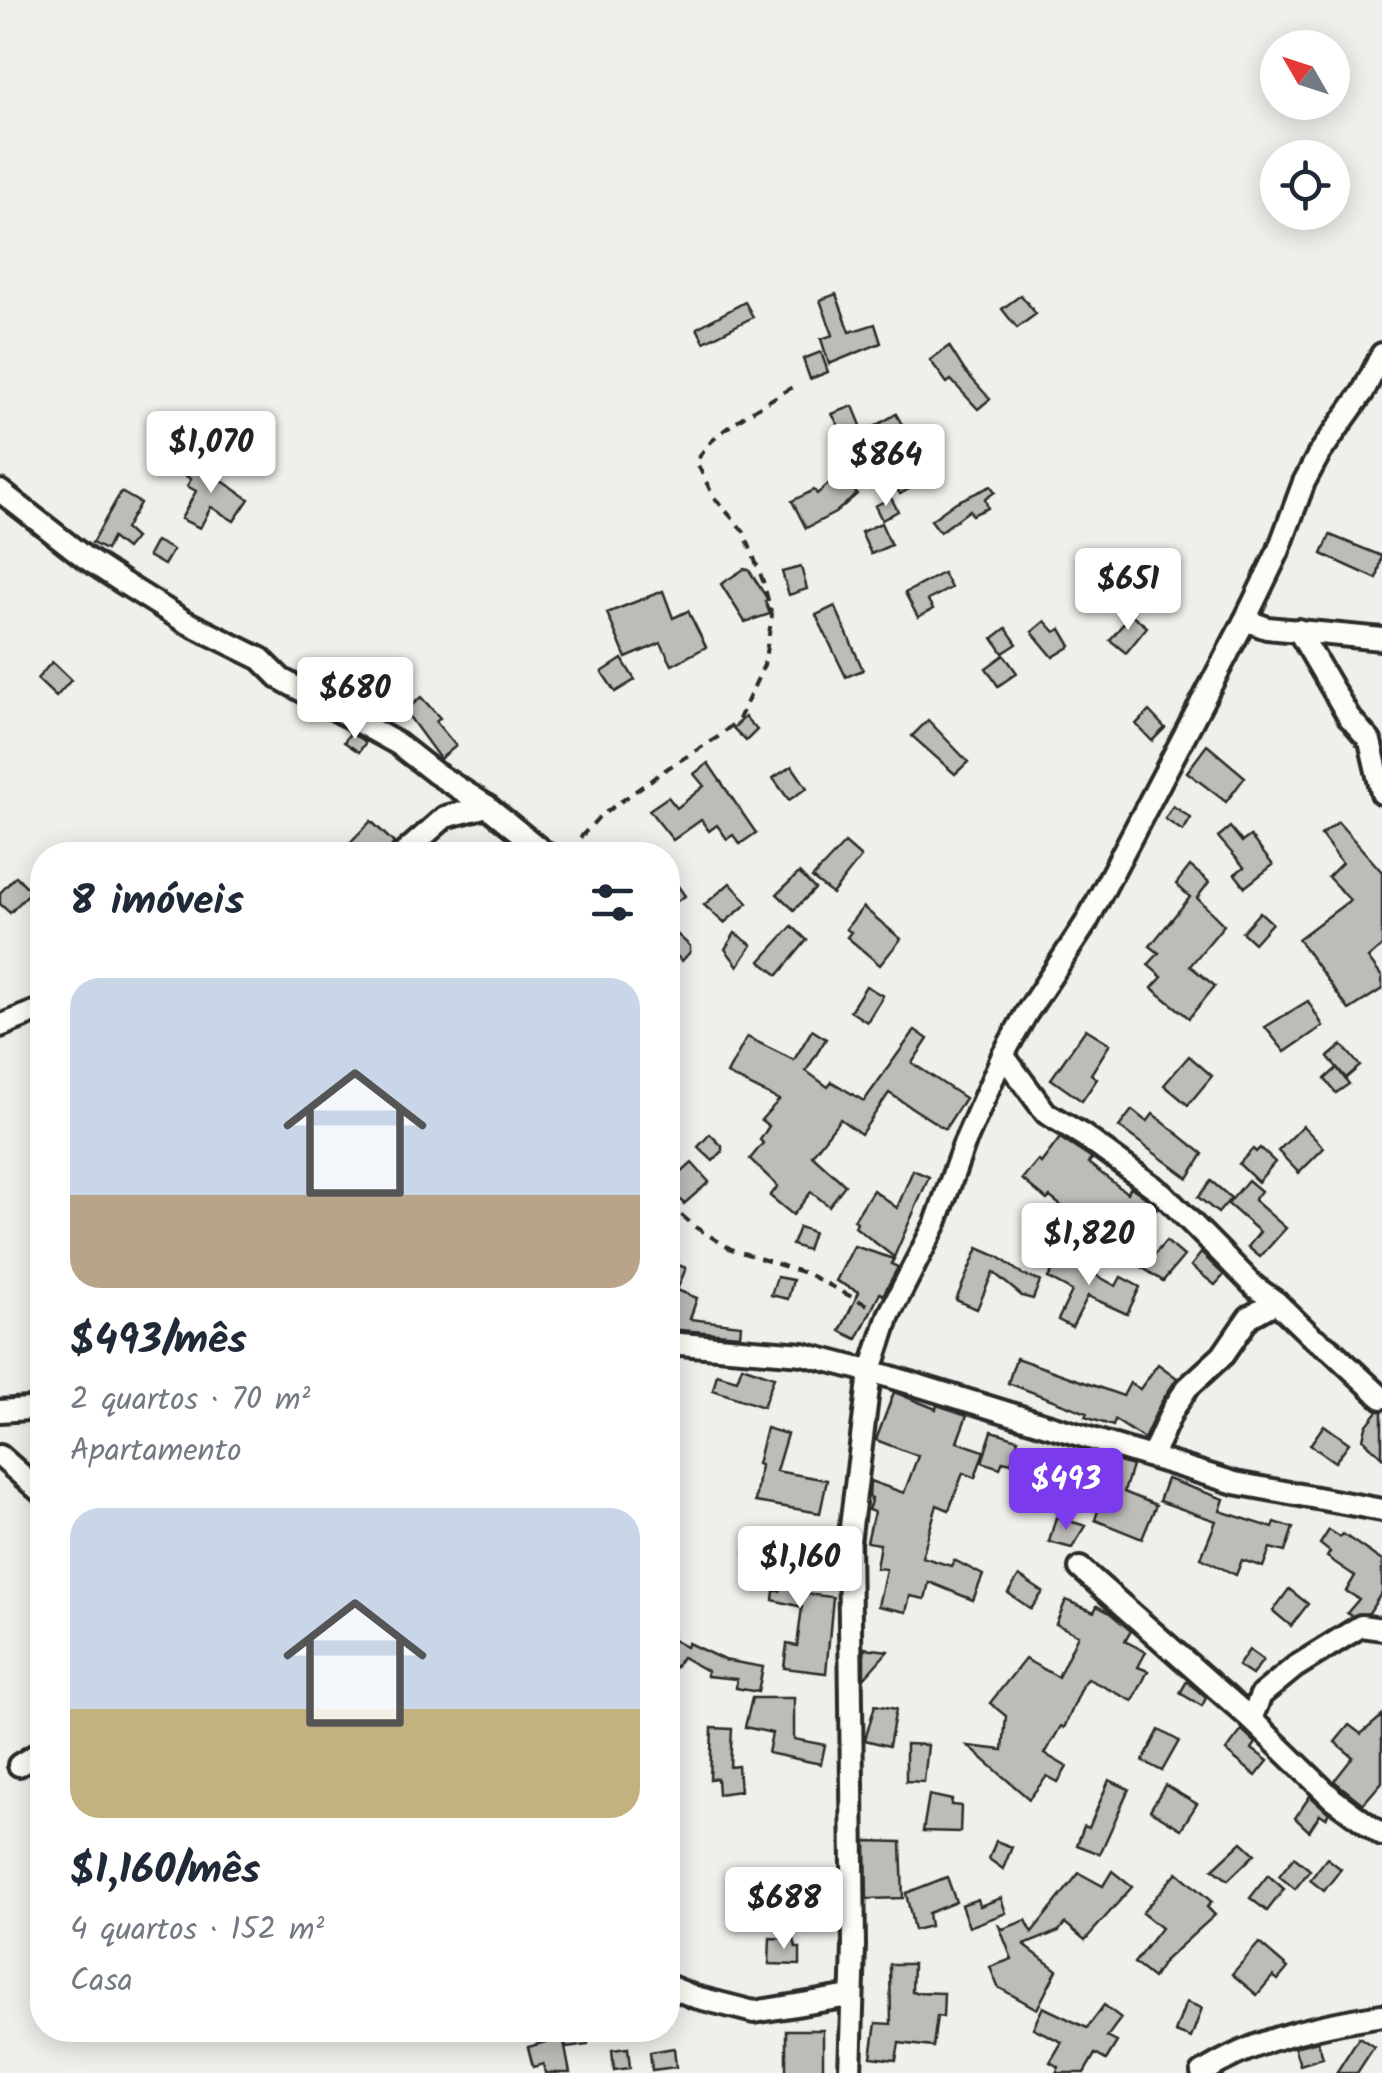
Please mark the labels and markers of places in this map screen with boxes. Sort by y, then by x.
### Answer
pin: $1,070 [130,411,292,496]
pin: $864 [827,424,945,509]
pin: $651 [1069,548,1187,633]
pin: $680 [296,657,414,742]
pin: $1,820 [1008,1203,1170,1288]
pin: $493 [1007,1448,1125,1533]
pin: $1,160 [719,1526,881,1611]
pin: $688 [725,1867,843,1952]

